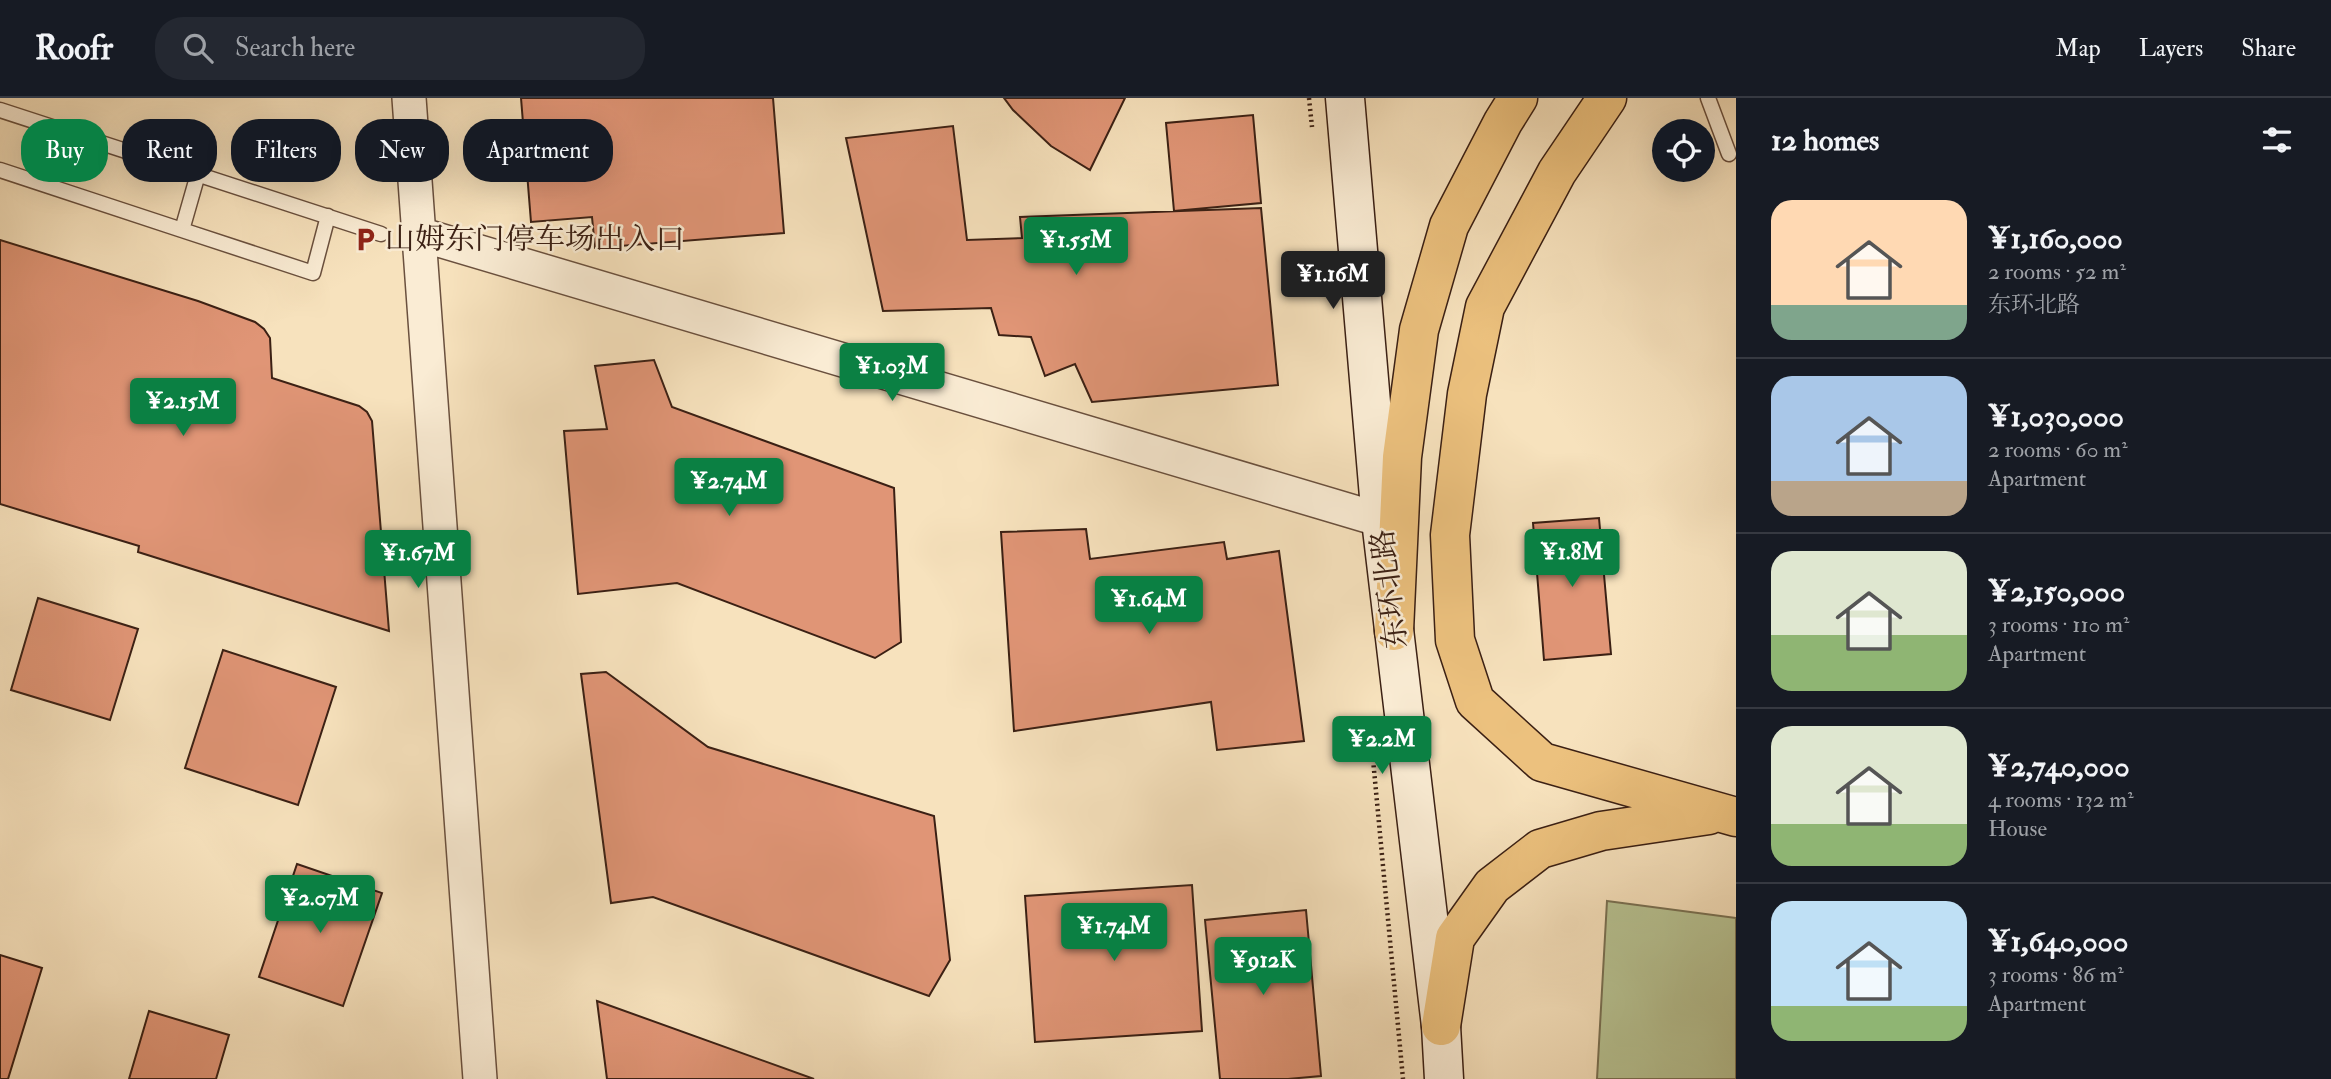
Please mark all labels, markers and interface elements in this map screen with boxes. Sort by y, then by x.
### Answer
search box [155,17,645,80]
text: Roofr [35,28,113,69]
icon: search [179,29,217,67]
text: Search here [235,32,355,64]
text: Map [2056,33,2101,64]
text: Layers [2139,33,2203,64]
text: Share [2241,33,2296,64]
chip: Buy [21,119,108,182]
chip: Rent [122,119,217,182]
chip: Filters [231,119,341,182]
chip: New [355,119,449,182]
chip: Apartment [463,119,613,182]
map controls [1652,119,1715,182]
button: locate [1652,119,1715,182]
icon: filters [2258,121,2296,159]
text: 12 homes [1771,122,1879,159]
pin: ¥1.55M [1019,218,1133,277]
text: ¥1,160,000 [1988,220,2123,257]
place label: 山姆东门停车场出入口 [385,221,685,258]
parking icon: 山姆东门停车场出入口 [351,225,379,253]
text: ¥1.55M [1040,225,1112,254]
icon: home [1827,228,1911,312]
pin: ¥1.16M [1276,252,1390,311]
text: 2 rooms · 52 m² [1988,257,2126,286]
text: ¥1.16M [1297,259,1369,288]
text: 东环北路 [1988,290,2080,319]
pin: ¥1.03M [835,344,949,403]
text: ¥1.03M [856,351,928,380]
pin: ¥2.15M [126,378,240,438]
text: ¥2.15M [146,386,220,415]
text: ¥1,030,000 [1988,398,2124,435]
icon: home [1827,404,1911,488]
text: 2 rooms · 60 m² [1988,435,2128,464]
pin: ¥2.74M [672,458,786,518]
text: Apartment [1988,464,2086,493]
text: ¥2.74M [690,466,768,495]
street label: 东环北路 [1364,527,1415,651]
pin: ¥1.8M [1523,530,1621,589]
pin: ¥1.67M [361,531,475,590]
text: ¥1.8M [1540,537,1604,566]
text: ¥1.67M [381,538,455,567]
text: ¥2,150,000 [1988,573,2125,610]
pin: ¥1.64M [1092,576,1206,636]
icon: home [1827,579,1911,663]
text: ¥1.64M [1111,584,1187,613]
text: 3 rooms · 110 m² [1988,610,2129,639]
text: Apartment [1988,639,2086,668]
pin: ¥2.2M [1333,716,1431,776]
text: ¥2.2M [1348,724,1416,753]
text: ¥2,740,000 [1988,748,2130,785]
icon: home [1827,754,1911,838]
text: 4 rooms · 132 m² [1988,785,2134,814]
text: House [1988,814,2047,843]
pin: ¥2.07M [263,876,377,935]
text: ¥2.07M [281,883,359,912]
pin: ¥1.74M [1057,904,1171,963]
text: ¥1.74M [1077,911,1151,940]
text: ¥1,640,000 [1988,923,2128,960]
icon: home [1827,929,1911,1013]
pin: ¥912K [1214,937,1312,997]
text: ¥912K [1231,945,1295,974]
text: 3 rooms · 86 m² [1988,960,2124,989]
text: Apartment [1988,989,2086,1018]

